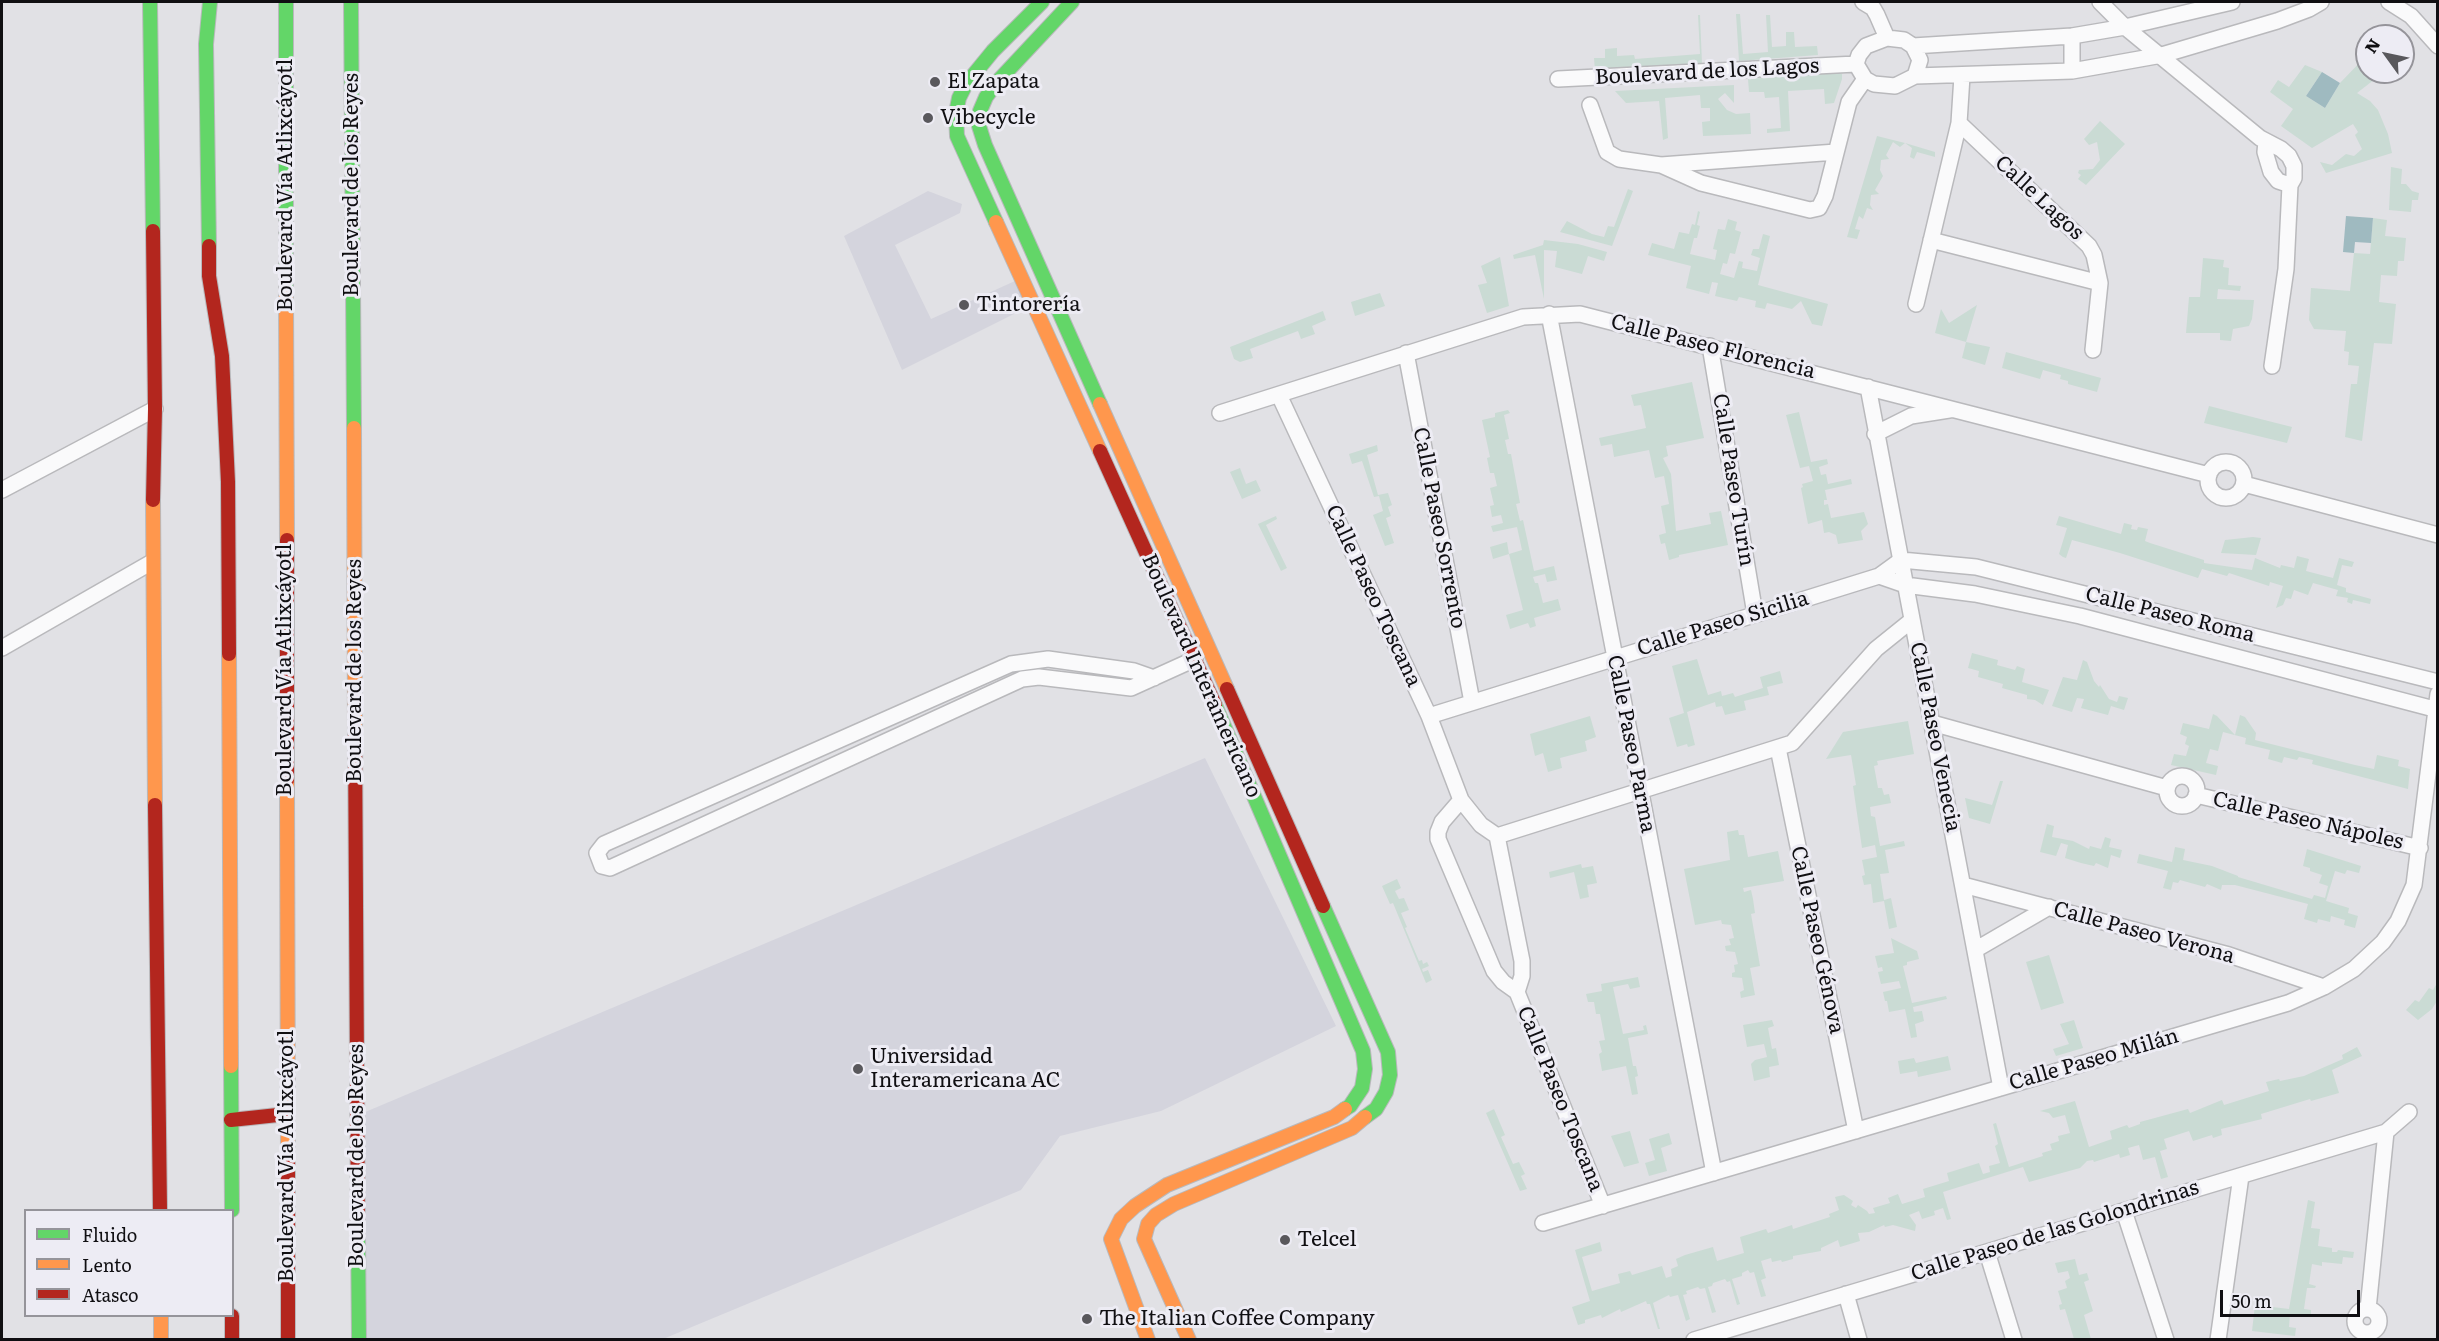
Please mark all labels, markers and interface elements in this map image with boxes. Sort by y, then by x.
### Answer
north arrow [2355,24,2415,84]
text: N [2358,33,2385,57]
street label: Boulevard de los Lagos [1594,54,1820,90]
street label: Boulevard Vía Atlixcáyotl [273,59,299,311]
place label: El Zapata [947,69,1040,95]
street label: Boulevard de los Reyes [339,73,365,297]
marker: El Zapata [928,75,942,89]
place label: Vibecycle [940,105,1036,131]
marker: Vibecycle [921,111,935,125]
street label: Calle Lagos [1989,151,2089,245]
place label: Tintorería [976,292,1081,318]
marker: Tintorería [957,298,971,312]
street label: Calle Paseo Florencia [1608,309,1818,385]
street label: Calle Paseo Turín [1707,392,1759,568]
street label: Calle Paseo Sorrento [1407,425,1471,631]
street label: Calle Paseo Toscana [1320,501,1426,691]
street label: Boulevard Vía Atlixcáyotl [272,544,298,796]
street label: Boulevard Interamericano [1136,550,1266,802]
street label: Boulevard de los Reyes [342,559,368,783]
street label: Calle Paseo Roma [2083,582,2257,648]
street label: Calle Paseo Sicilia [1634,586,1812,662]
street label: Calle Paseo Venecia [1904,640,1966,834]
street label: Calle Paseo Parma [1601,653,1661,835]
street label: Calle Paseo Nápoles [2210,787,2406,855]
street label: Calle Paseo Génova [1785,844,1849,1036]
street label: Calle Paseo Verona [2051,897,2237,969]
street label: Calle Paseo Toscana [1511,1003,1609,1195]
street label: Calle Paseo Milán [2006,1024,2182,1096]
street label: Boulevard Vía Atlixcáyotl [274,1030,300,1282]
street label: Boulevard de los Reyes [344,1044,370,1268]
place label: Universidad Interamericana AC [870,1044,1061,1094]
marker: Universidad Interamericana AC [851,1062,865,1076]
street label: Calle Paseo de las Golondrinas [1908,1175,2202,1287]
legend [24,1209,234,1317]
text: Fluido [82,1221,137,1248]
place label: Telcel [1297,1227,1356,1253]
marker: Telcel [1278,1233,1292,1247]
text: Lento [82,1251,132,1278]
scale bar [2223,1278,2362,1316]
text: Atasco [82,1281,139,1308]
text: 50 m [2231,1287,2272,1314]
place label: The Italian Coffee Company [1099,1306,1375,1332]
marker: The Italian Coffee Company [1080,1312,1094,1326]

